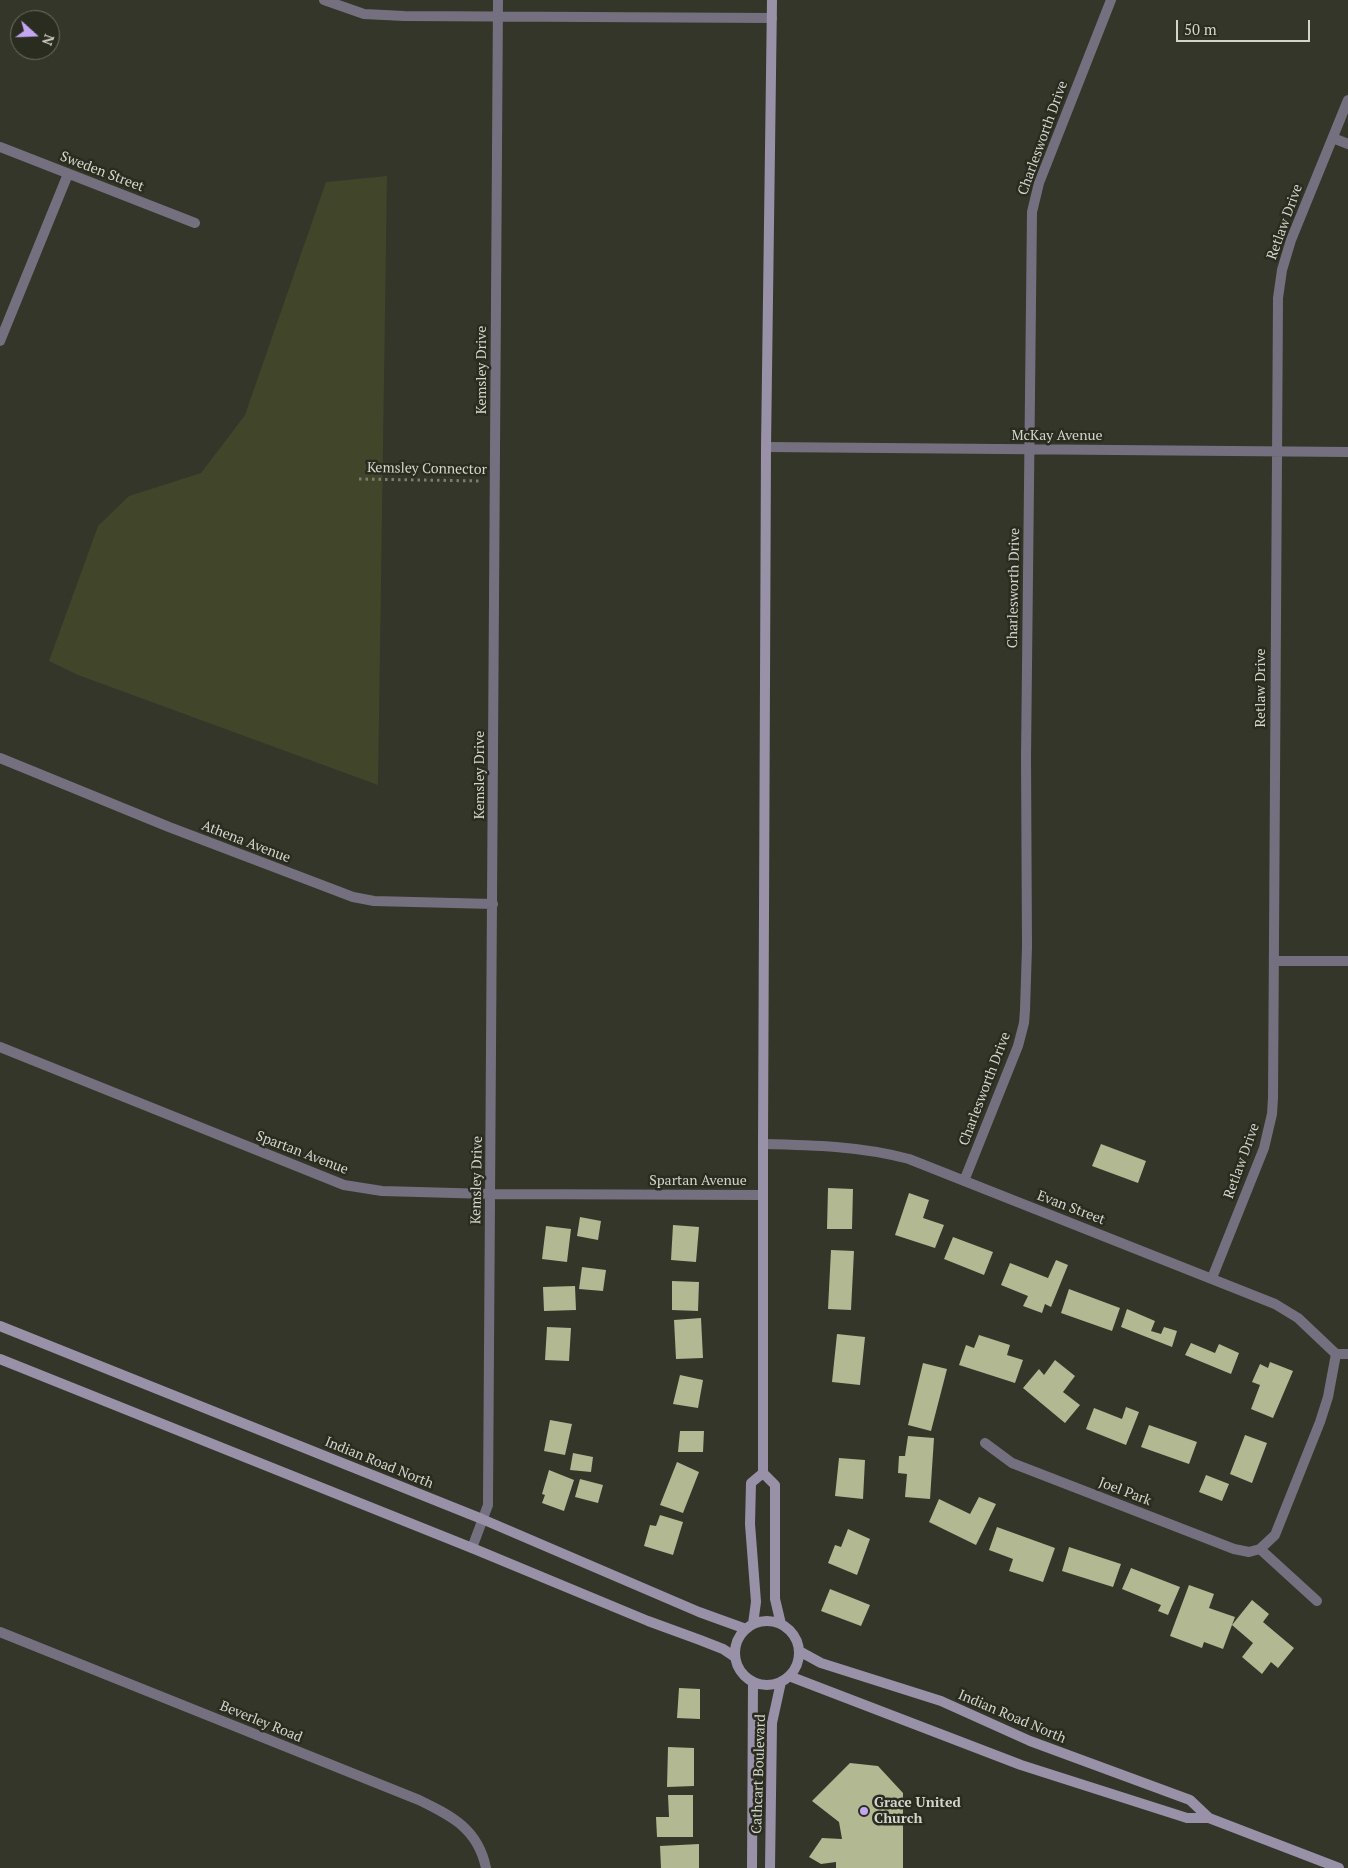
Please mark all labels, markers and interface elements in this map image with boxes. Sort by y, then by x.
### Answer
north arrow [10,10,60,60]
scale bar [1178,10,1312,42]
text: 50 m [1184,19,1217,39]
text: N [38,32,59,48]
street label: Charlesworth Drive [1015,79,1071,197]
street label: Sweden Street [58,148,146,196]
street label: Retlaw Drive [1264,182,1306,262]
street label: Kemsley Drive [474,326,490,414]
street label: McKay Avenue [1011,428,1103,444]
street label: Kemsley Connector [367,460,487,478]
street label: Charlesworth Drive [1005,528,1023,648]
street label: Retlaw Drive [1253,648,1269,728]
street label: Kemsley Drive [472,731,488,819]
street label: Athena Avenue [199,817,293,867]
street label: Charlesworth Drive [956,1030,1014,1148]
street label: Retlaw Drive [1221,1121,1263,1201]
street label: Spartan Avenue [253,1128,351,1178]
street label: Kemsley Drive [468,1136,486,1224]
street label: Spartan Avenue [649,1173,747,1189]
street label: Evan Street [1035,1187,1107,1229]
street label: Indian Road North [322,1434,436,1492]
street label: Joel Park [1096,1474,1154,1510]
street label: Indian Road North [956,1687,1068,1747]
street label: Beverley Road [217,1698,305,1746]
street label: Cathcart Boulevard [749,1714,769,1834]
place label: Grace United Church [874,1795,961,1828]
marker: Grace United Church [858,1805,870,1817]

